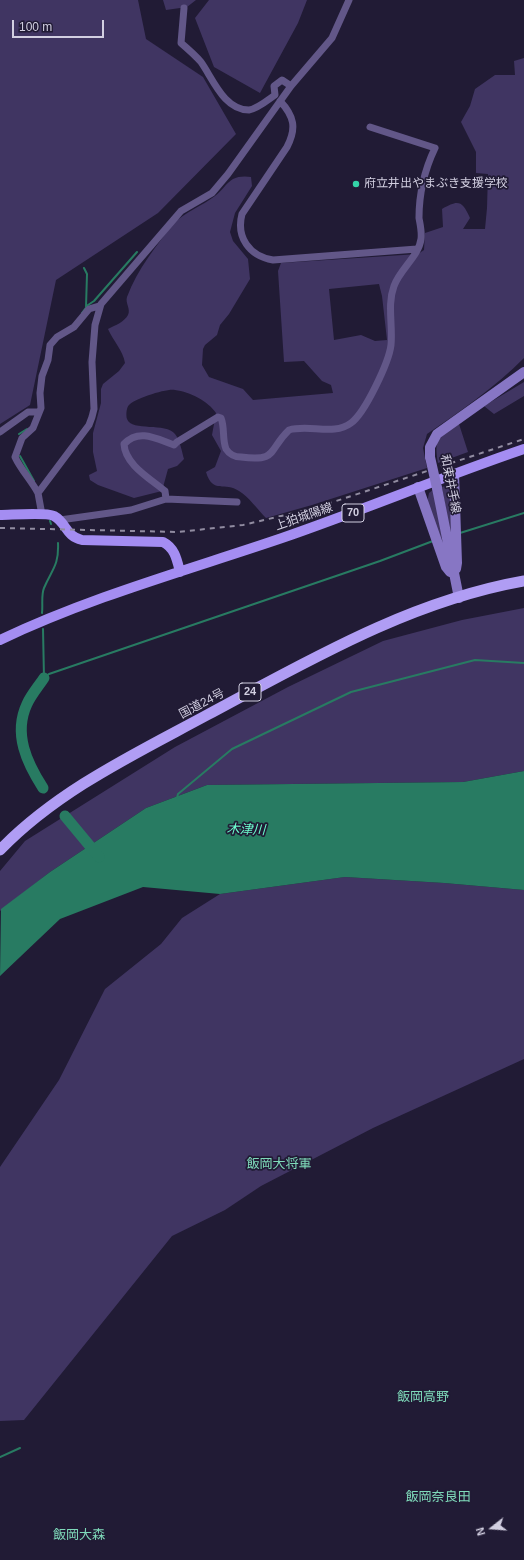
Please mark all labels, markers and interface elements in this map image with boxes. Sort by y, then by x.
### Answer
scale bar [14,12,106,38]
text: 100 m [19,20,52,34]
place label: 府立井出やまぶき支援学校 [364,177,508,191]
marker: 府立井出やまぶき支援学校 [351,179,361,189]
street label: 和束井手線 [437,453,463,515]
street label: 上狛城陽線 [273,500,335,534]
road number: 70 [342,504,364,522]
road number: 24 [239,683,261,701]
street label: 国道24号 [177,686,227,722]
water label: 木津川 [226,822,266,838]
district label: 飯岡大将軍 [247,1156,311,1172]
district label: 飯岡高野 [397,1389,449,1405]
district label: 飯岡奈良田 [406,1489,470,1505]
north arrow [472,1508,512,1548]
text: N [474,1526,487,1537]
district label: 飯岡大森 [53,1527,105,1543]

